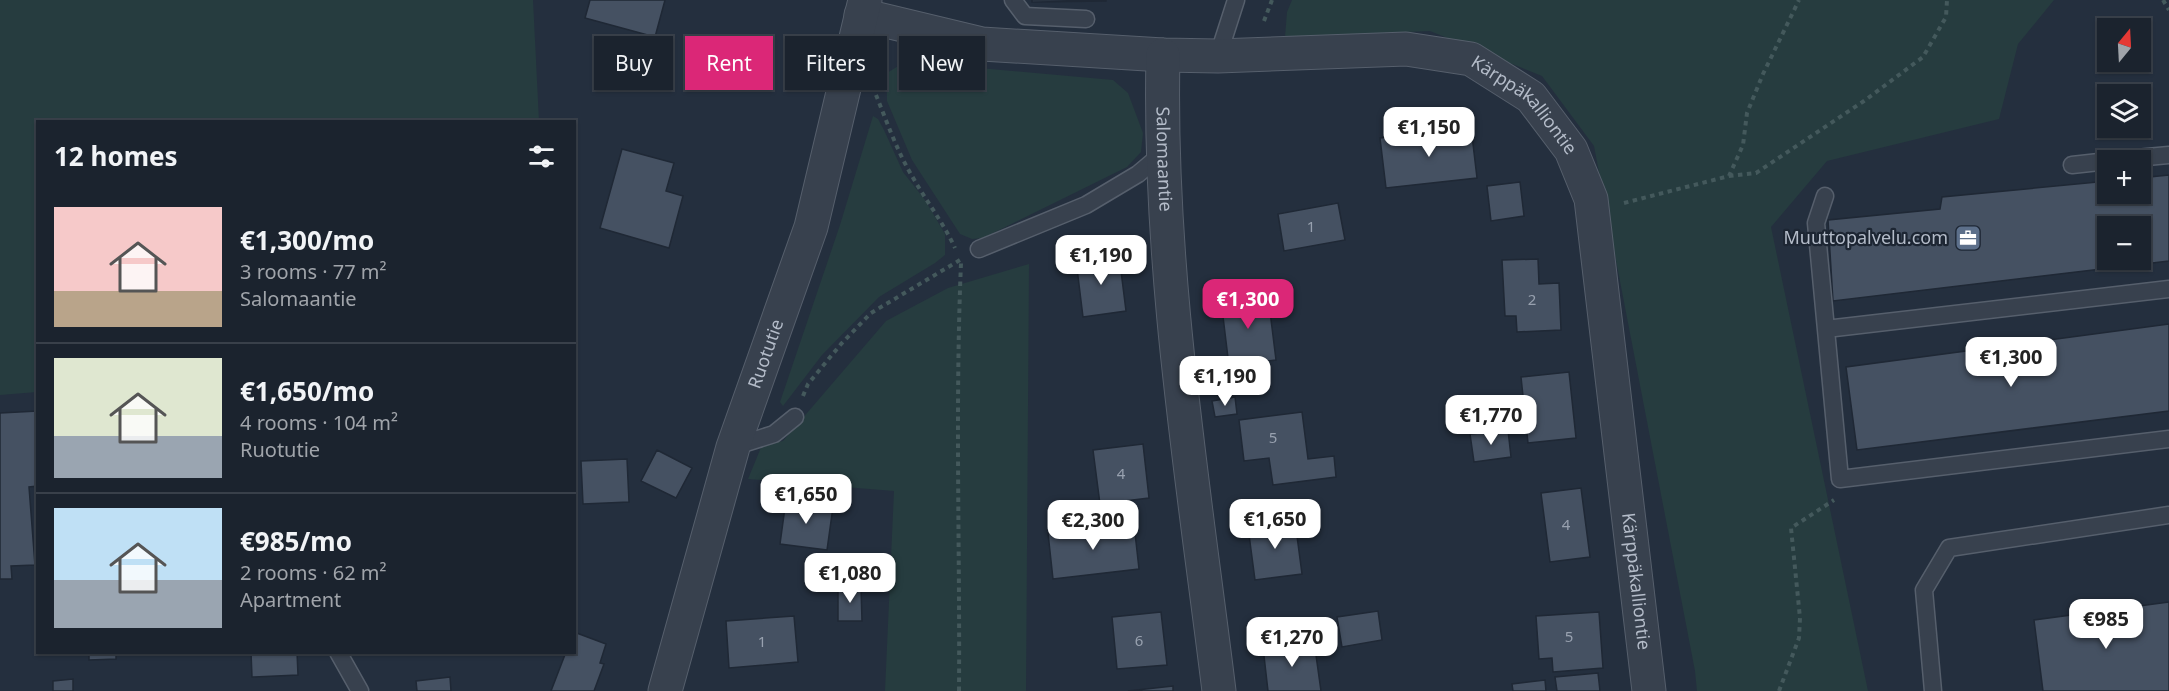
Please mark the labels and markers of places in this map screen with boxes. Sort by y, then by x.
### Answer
pin: €1,150 [1380,107,1478,158]
office icon: Muuttopalvelu.com [1953,223,1983,253]
place label: Muuttopalvelu.com [1783,225,1948,249]
pin: €1,190 [1052,235,1150,286]
pin: €1,300 [1199,279,1297,330]
pin: €1,300 [1962,337,2060,388]
pin: €1,190 [1176,356,1274,407]
pin: €1,770 [1442,395,1540,446]
pin: €1,650 [757,474,855,525]
pin: €1,650 [1226,499,1324,550]
pin: €2,300 [1044,500,1142,551]
pin: €1,080 [801,553,899,604]
pin: €985 [2070,599,2142,650]
pin: €1,270 [1243,617,1341,668]

